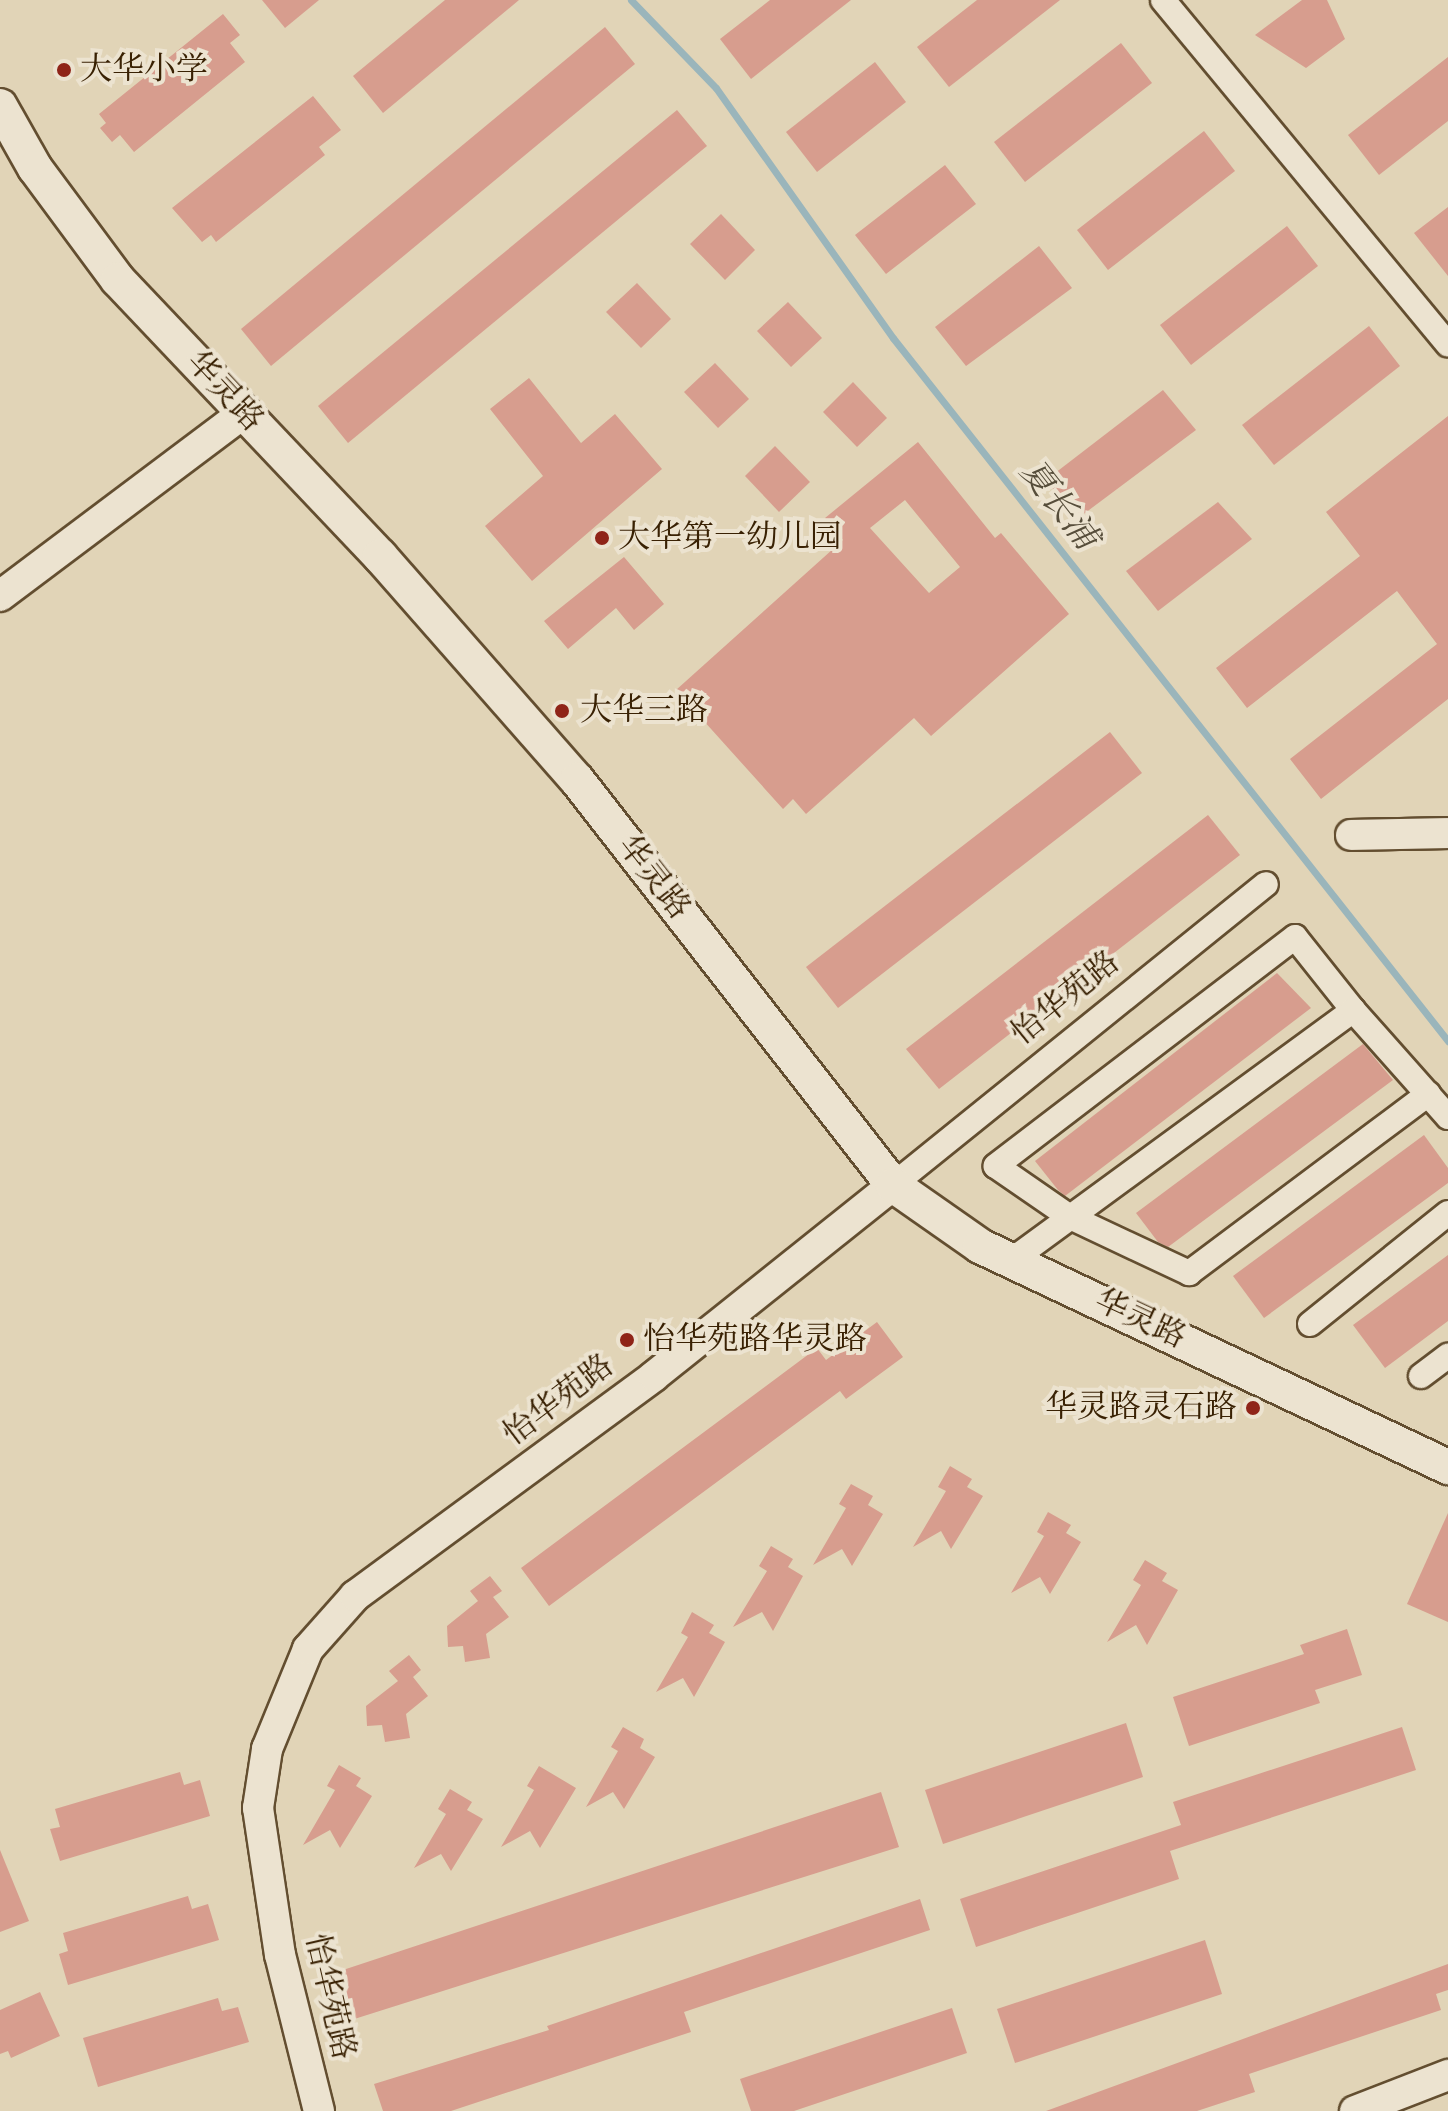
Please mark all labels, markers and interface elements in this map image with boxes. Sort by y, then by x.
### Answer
place label: 大华小学 [80,51,208,89]
marker: 大华小学 [55,61,73,79]
street label: 华灵路 [177,344,271,440]
water label: 夏长浦 [1011,452,1105,558]
place label: 大华第一幼儿园 [618,519,842,557]
marker: 大华第一幼儿园 [593,529,611,547]
place label: 大华三路 [580,692,708,730]
marker: 大华三路 [551,700,573,722]
street label: 华灵路 [608,828,698,928]
street label: 怡华苑路 [1004,944,1128,1054]
street label: 华灵路 [1088,1282,1192,1358]
place label: 怡华苑路华灵路 [643,1321,867,1359]
marker: 怡华苑路华灵路 [618,1331,636,1349]
street label: 怡华苑路 [496,1347,622,1455]
place label: 华灵路灵石路 [1045,1389,1237,1427]
marker: 华灵路灵石路 [1244,1399,1262,1417]
street label: 怡华苑路 [296,1930,362,2064]

